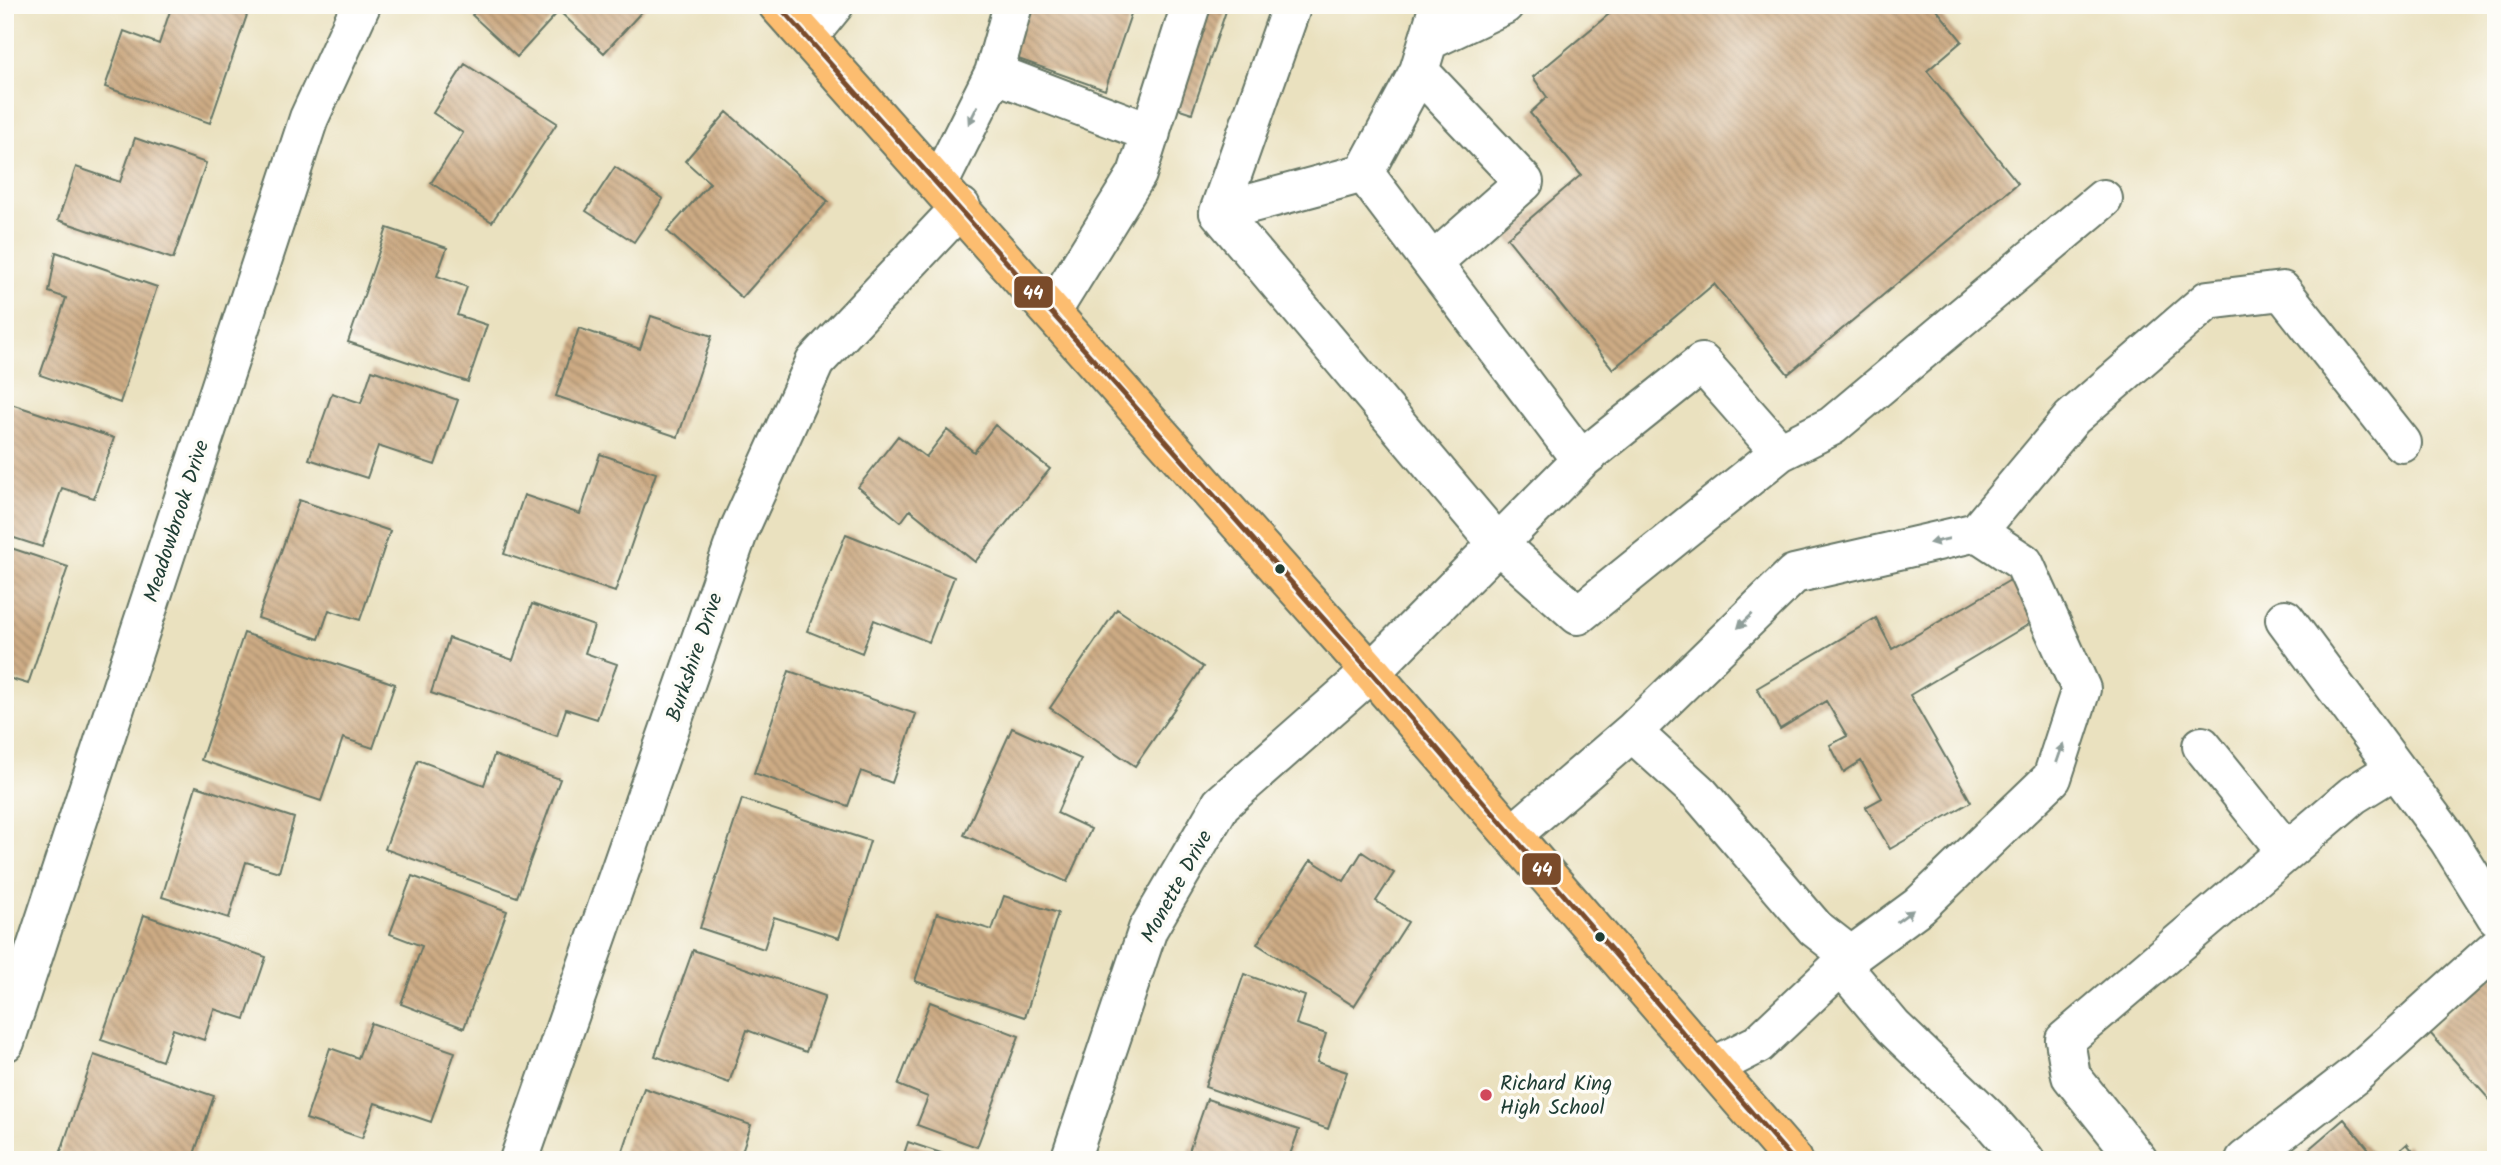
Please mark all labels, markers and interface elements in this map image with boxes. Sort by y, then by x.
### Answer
one-way arrow [968,105,979,125]
line badge: 44 [1013,275,1054,309]
text: 44 [1023,279,1044,309]
street label: Meadowbrook Drive [136,435,219,607]
one-way arrow [1928,536,1950,547]
unlabelled marker [1273,562,1287,576]
street label: Burkshire Drive [658,588,733,726]
one-way arrow [1737,613,1754,629]
one-way arrow [2055,742,2066,763]
street label: Monette Drive [1133,824,1222,949]
line badge: 44 [1521,852,1562,886]
text: 44 [1532,856,1553,886]
one-way arrow [1896,909,1915,923]
unlabelled marker [1593,930,1607,944]
place label: Richard King High School [1500,1068,1612,1125]
marker: Richard King High School [1478,1087,1494,1103]

